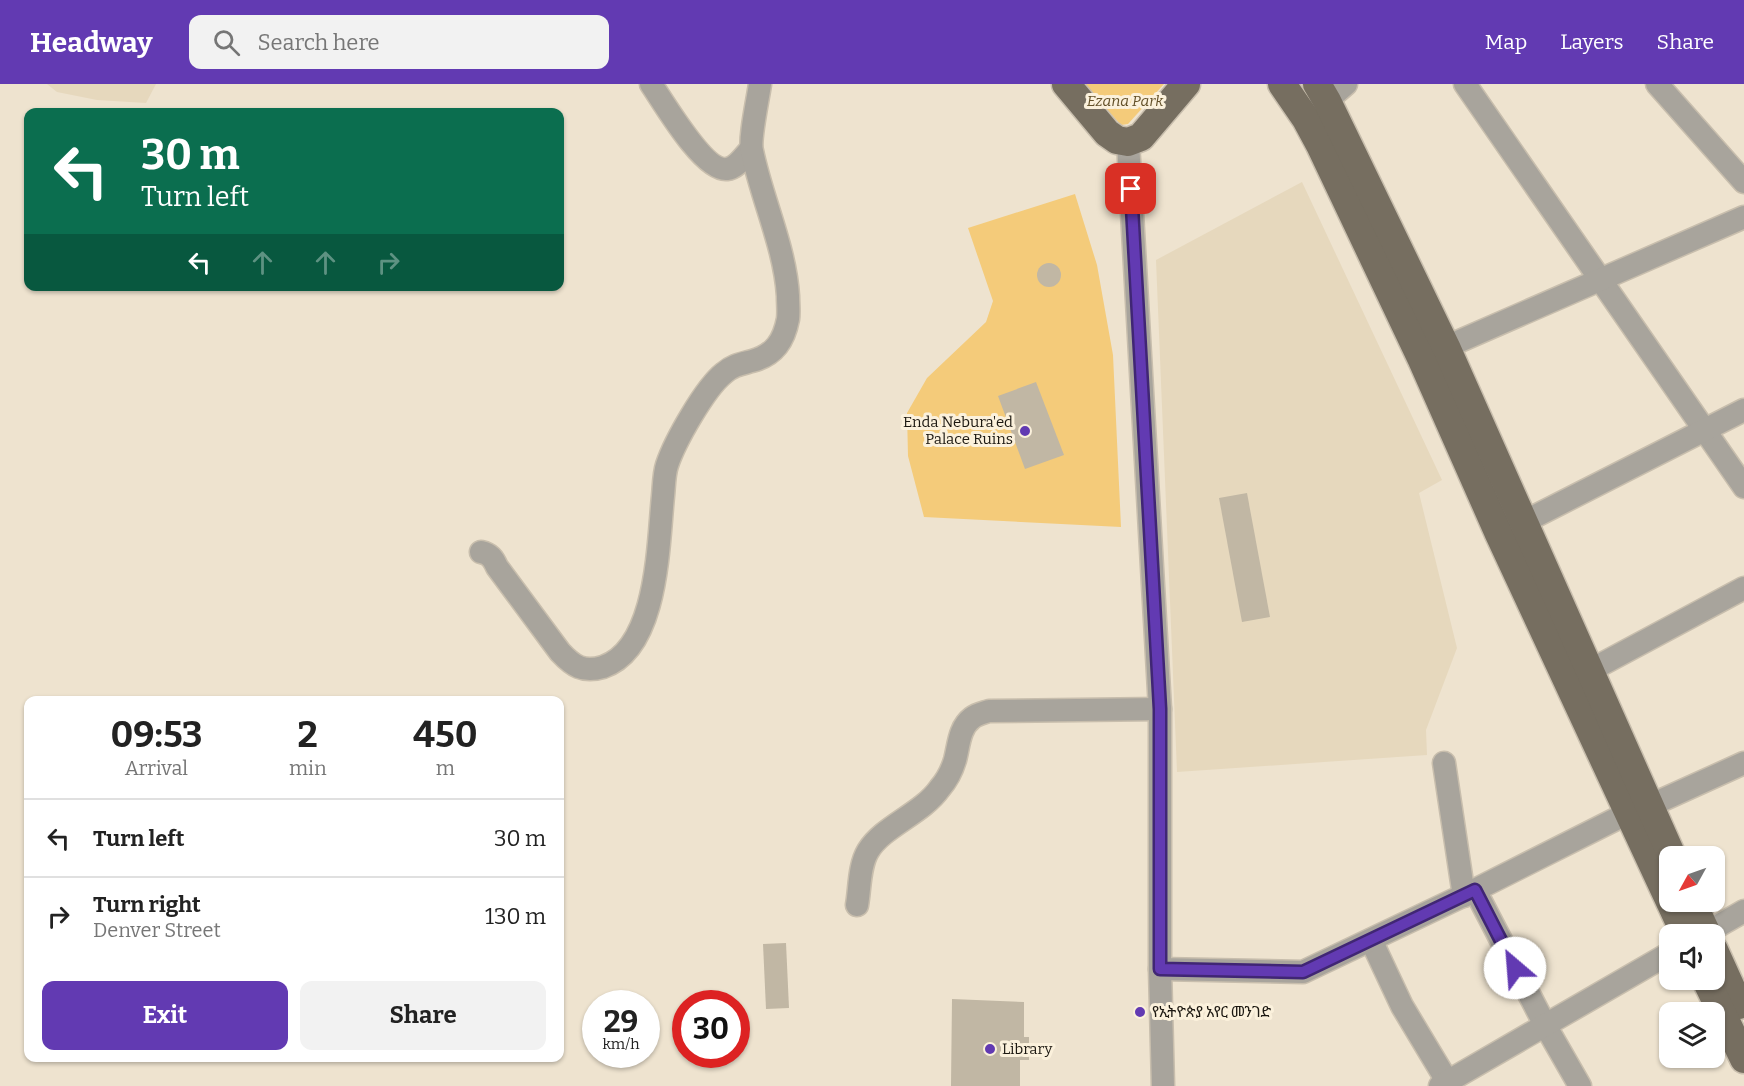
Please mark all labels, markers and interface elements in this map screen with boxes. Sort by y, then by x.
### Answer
search box [189,15,609,69]
text: Headway [30,26,153,59]
icon: search [210,26,243,59]
text: Search here [258,29,380,56]
text: Map [1485,29,1527,55]
text: Layers [1560,29,1624,55]
text: Share [1657,29,1714,55]
park label: Ezana Park [1087,92,1164,110]
text: 30 m [141,130,240,180]
icon: left [42,132,120,210]
pin [1105,163,1156,214]
icon: arrive [1114,172,1147,205]
text: Turn left [141,181,249,213]
icon: left [183,246,216,279]
icon: ahead [246,246,279,279]
icon: ahead [309,246,342,279]
icon: right [372,246,405,279]
place label: Enda Nebura'ed Palace Ruins [903,413,1013,448]
marker: Enda Nebura'ed Palace Ruins [1018,424,1032,438]
text: 09:53 [110,713,202,757]
text: 2 [298,713,318,757]
text: 450 [413,713,478,757]
text: Arrival [125,756,188,780]
text: min [289,756,327,780]
text: m [436,756,455,780]
icon: left [42,822,75,855]
text: Turn left [93,825,185,852]
text: 30 m [494,825,546,852]
north arrow [1659,846,1725,912]
map controls [1659,846,1725,1068]
text: Turn right [93,891,201,918]
icon: right [42,900,75,933]
text: 130 m [485,903,546,930]
text: Denver Street [93,918,221,942]
button: sound [1659,924,1725,990]
position arrow [1483,936,1547,1000]
button: Exit [42,981,288,1050]
button: Share [300,981,546,1050]
speed limit sign: 30 [672,990,750,1068]
button: layers [1659,1002,1725,1068]
place label: የኢትዮጵያ አየር መንገድ [1152,1003,1271,1021]
text: 29 [604,1004,638,1040]
marker: የኢትዮጵያ አየር መንገድ [1133,1005,1147,1019]
text: km/h [602,1035,640,1053]
place label: Library [1002,1040,1052,1058]
marker: Library [983,1042,997,1056]

